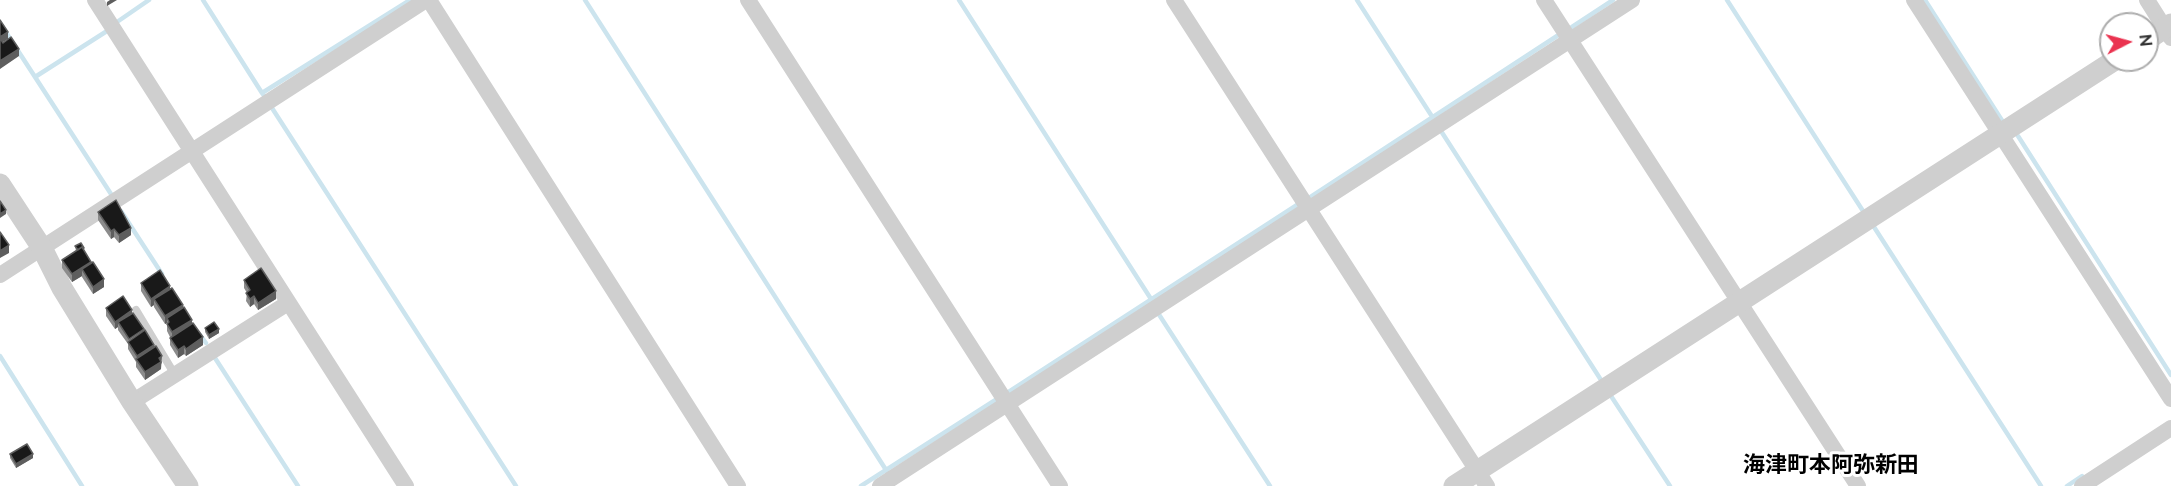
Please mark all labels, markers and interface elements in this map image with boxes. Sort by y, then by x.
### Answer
north arrow [2099,12,2159,72]
text: N [2135,33,2155,47]
district label: 海津町本阿弥新田 [1743,452,1919,478]

